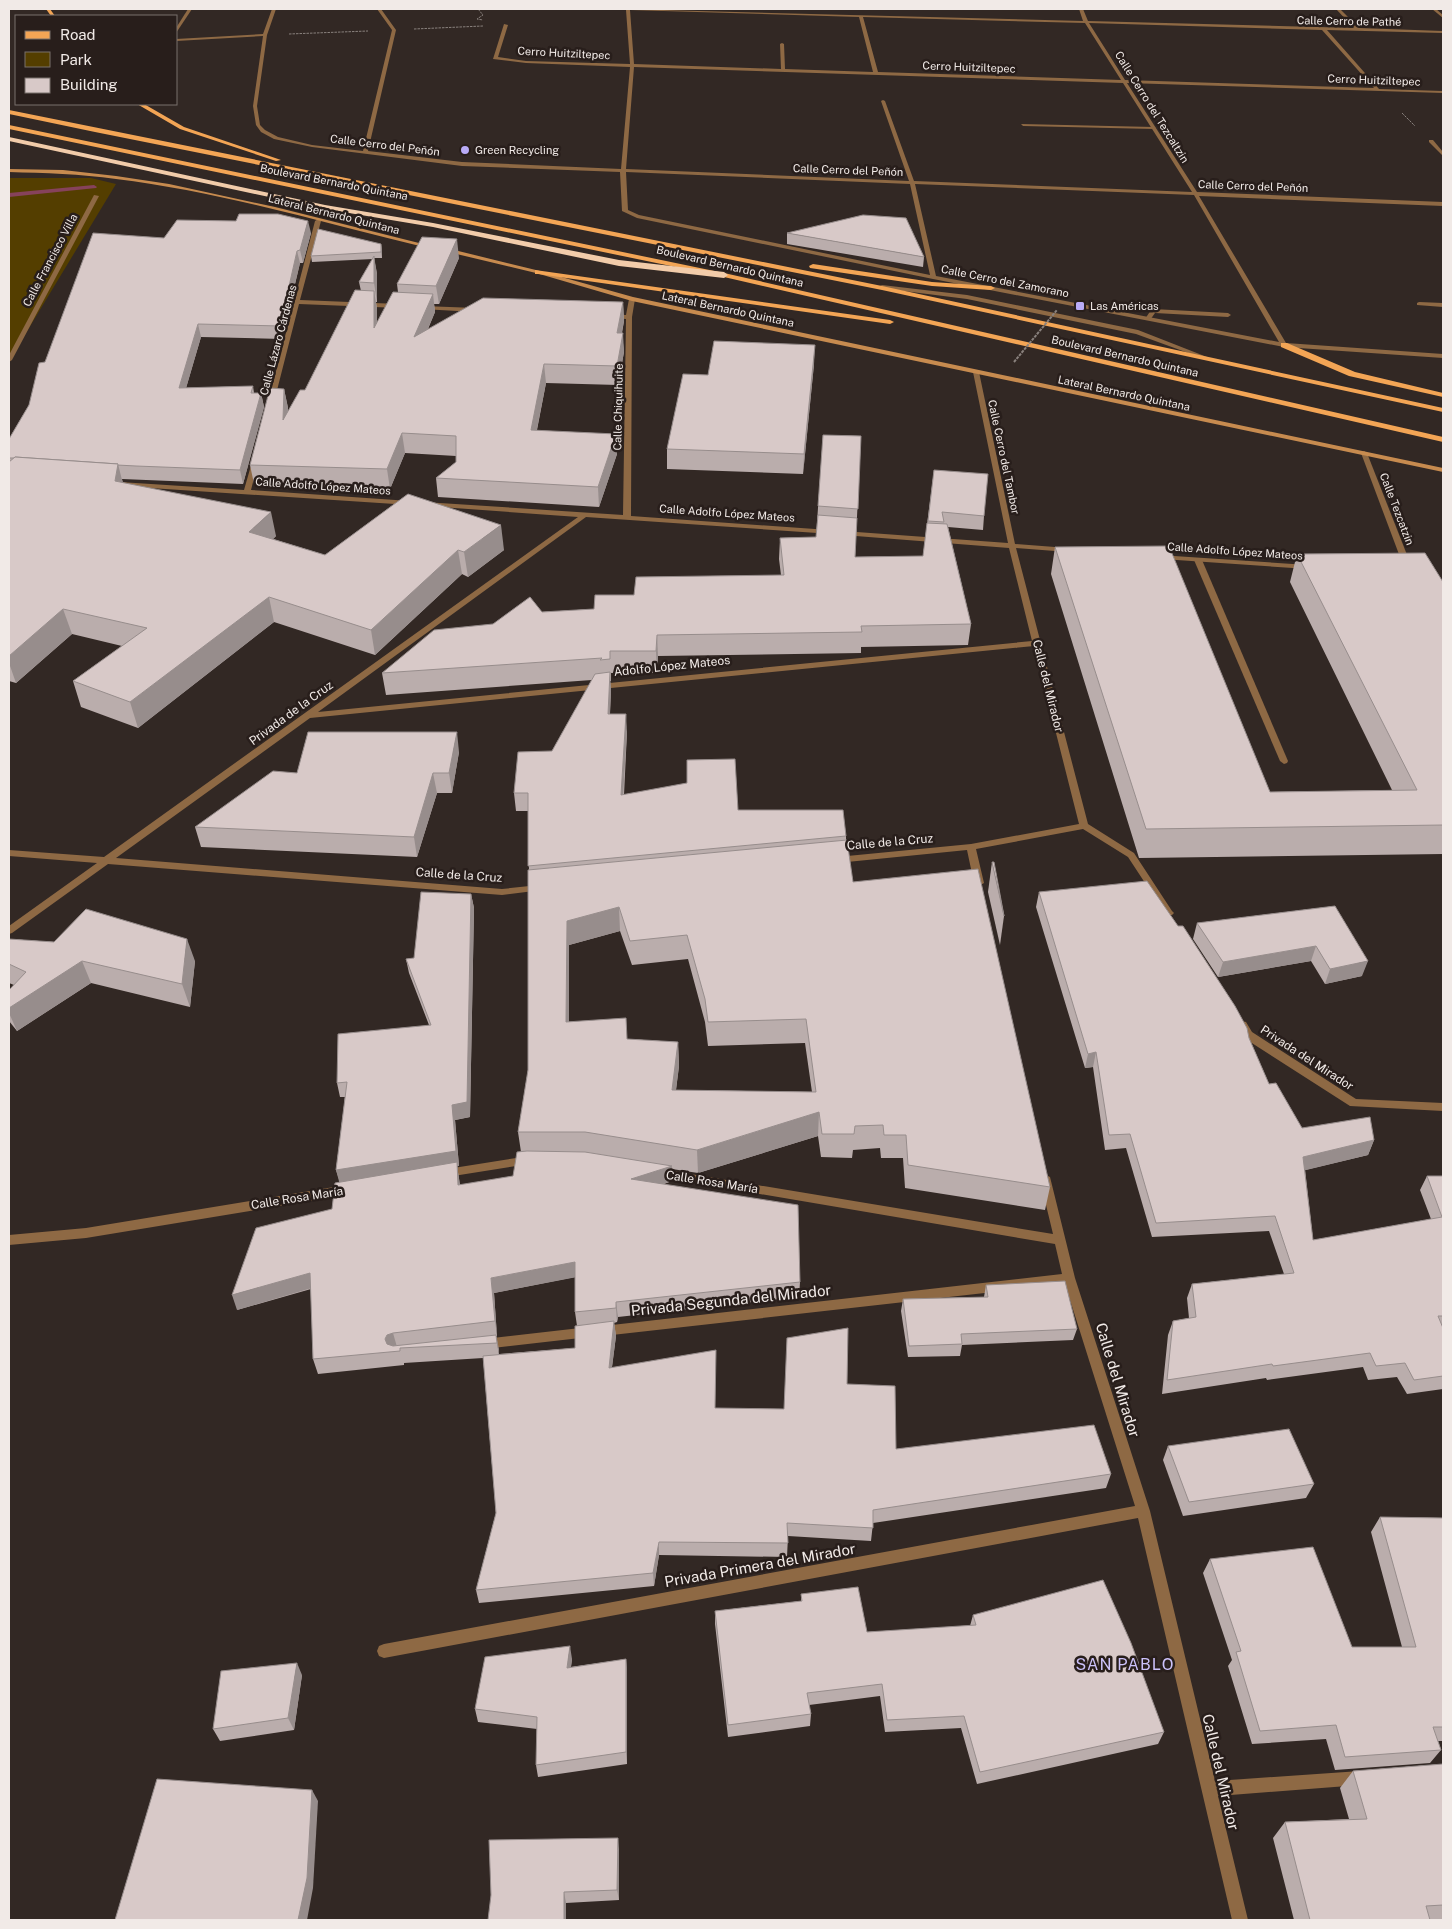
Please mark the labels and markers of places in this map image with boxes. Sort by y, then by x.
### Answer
marker: Green Recycling [459,144,471,156]
place label: Green Recycling [475,144,559,156]
marker: Las Américas [1074,300,1086,312]
place label: Las Américas [1090,300,1159,312]

